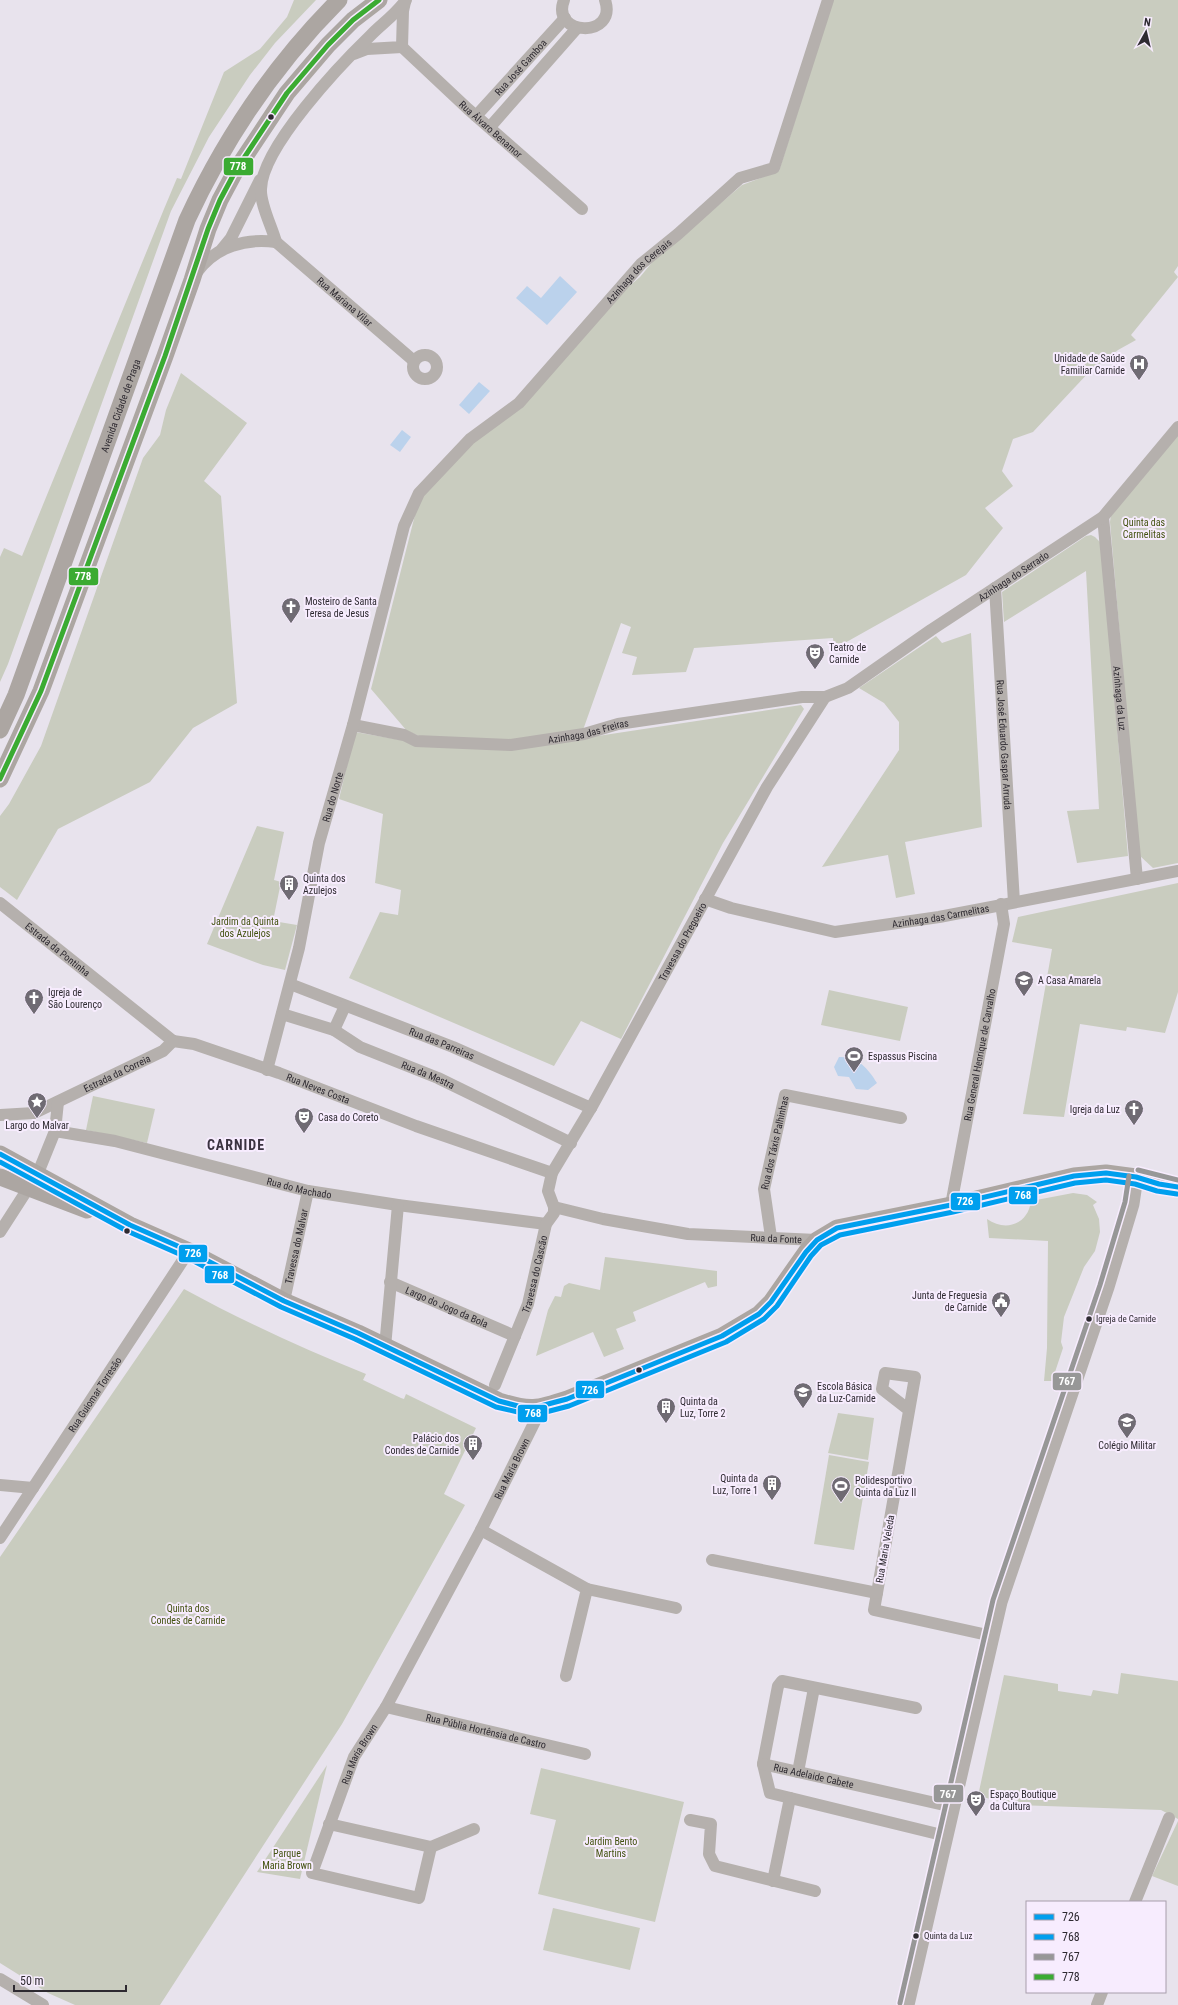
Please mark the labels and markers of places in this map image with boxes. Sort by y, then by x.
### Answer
unlabelled marker [266,112,276,122]
place label: Unidade de Saúde Familiar Carnide [1054,353,1125,376]
hospital icon: Unidade de Saúde Familiar Carnide [1128,353,1150,381]
church icon: Mosteiro de Santa Teresa de Jesus [280,596,302,624]
place label: Mosteiro de Santa Teresa de Jesus [305,596,377,619]
theatre icon: Teatro de Carnide [804,642,826,670]
place label: Teatro de Carnide [829,642,866,665]
building icon: Quinta dos Azulejos [278,873,300,901]
place label: Quinta dos Azulejos [303,873,346,896]
school or university icon: A Casa Amarela [1013,969,1035,997]
place label: A Casa Amarela [1038,975,1101,986]
church icon: Igreja de São Lourenço [23,987,45,1015]
place label: Igreja de São Lourenço [48,987,102,1010]
sports icon: Espassus Piscina [843,1045,865,1073]
place label: Espassus Piscina [868,1051,937,1062]
place icon: Largo do Malvar [26,1091,48,1119]
church icon: Igreja da Luz [1123,1098,1145,1126]
place label: Igreja da Luz [1070,1104,1120,1115]
theatre icon: Casa do Coreto [293,1106,315,1134]
place label: Casa do Coreto [318,1112,379,1123]
place label: Largo do Malvar [5,1120,69,1131]
unlabelled marker [122,1226,132,1236]
place label: Junta de Freguesia de Carnide [912,1290,987,1313]
public building icon: Junta de Freguesia de Carnide [990,1290,1012,1318]
marker: Igreja de Carnide [1084,1314,1094,1324]
place label: Igreja de Carnide [1096,1314,1156,1324]
unlabelled marker [634,1365,644,1375]
school or university icon: Escola Básica da Luz-Carnide [792,1381,814,1409]
place label: Escola Básica da Luz-Carnide [817,1381,876,1404]
building icon: Quinta da Luz, Torre 2 [655,1396,677,1424]
place label: Quinta da Luz, Torre 2 [680,1396,726,1419]
school or university icon: Colégio Militar [1116,1411,1138,1439]
place label: Palácio dos Condes de Carnide [385,1433,459,1456]
building icon: Palácio dos Condes de Carnide [462,1433,484,1461]
place label: Colégio Militar [1098,1440,1156,1451]
place label: Quinta da Luz, Torre 1 [713,1473,758,1496]
building icon: Quinta da Luz, Torre 1 [761,1473,783,1501]
sports icon: Polidesportivo Quinta da Luz II [830,1475,852,1503]
place label: Polidesportivo Quinta da Luz II [855,1475,916,1498]
theatre icon: Espaço Boutique da Cultura [965,1789,987,1817]
place label: Espaço Boutique da Cultura [990,1789,1057,1812]
marker: Quinta da Luz [911,1931,921,1941]
place label: Quinta da Luz [924,1931,973,1941]

